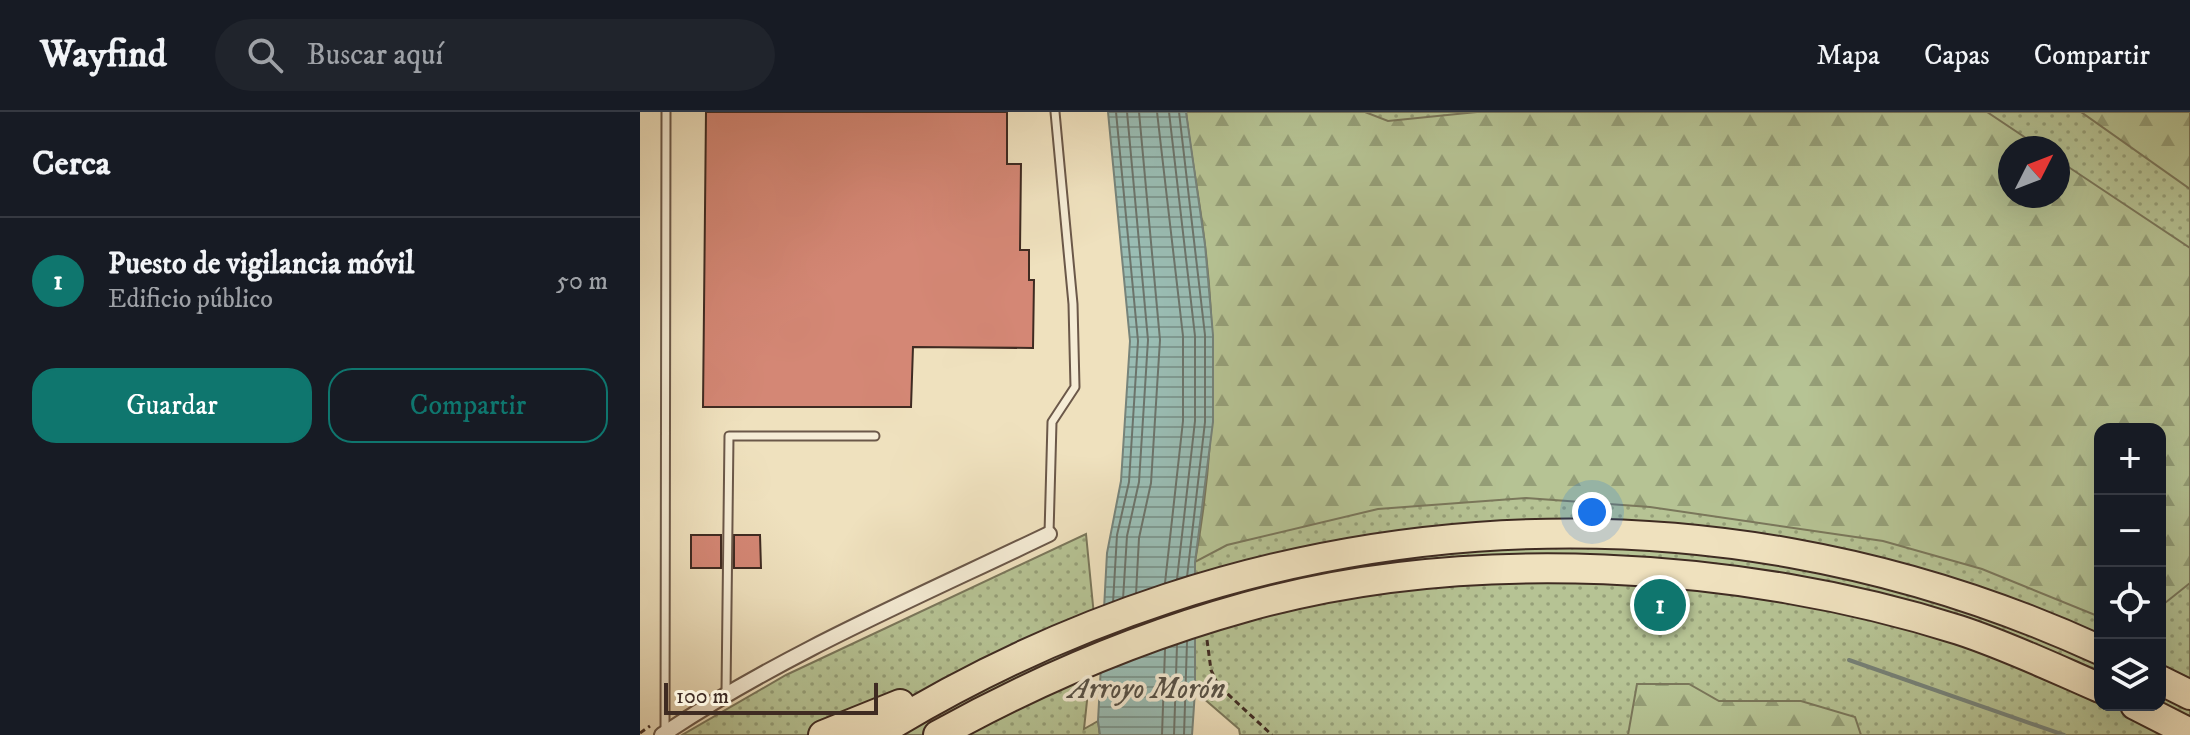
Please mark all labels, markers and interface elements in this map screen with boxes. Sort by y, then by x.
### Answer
search box [215,19,775,91]
text: Wayfind [40,31,167,79]
icon: search [243,33,287,77]
text: Buscar aquí [307,37,443,74]
text: Mapa [1816,38,1880,73]
text: Capas [1924,38,1990,73]
text: Compartir [2034,38,2150,73]
north arrow [1998,136,2070,208]
text: Cerca [32,143,110,185]
text: Puesto de vigilancia móvil [108,246,414,283]
text: 1 [53,265,63,298]
text: 50 m [556,265,608,298]
text: Edificio público [108,283,273,316]
button: Guardar [32,368,312,443]
button: Compartir [328,368,608,443]
map controls [2094,423,2166,711]
button: + [2094,423,2166,495]
your location [1572,492,1612,532]
button: − [2094,495,2166,567]
button: locate [2094,567,2166,639]
pin: 1 [1634,575,1686,635]
button: layers [2094,639,2166,711]
water label: Arroyo Morón [1066,671,1225,708]
scale bar [664,679,878,715]
text: 100 m [676,683,729,710]

